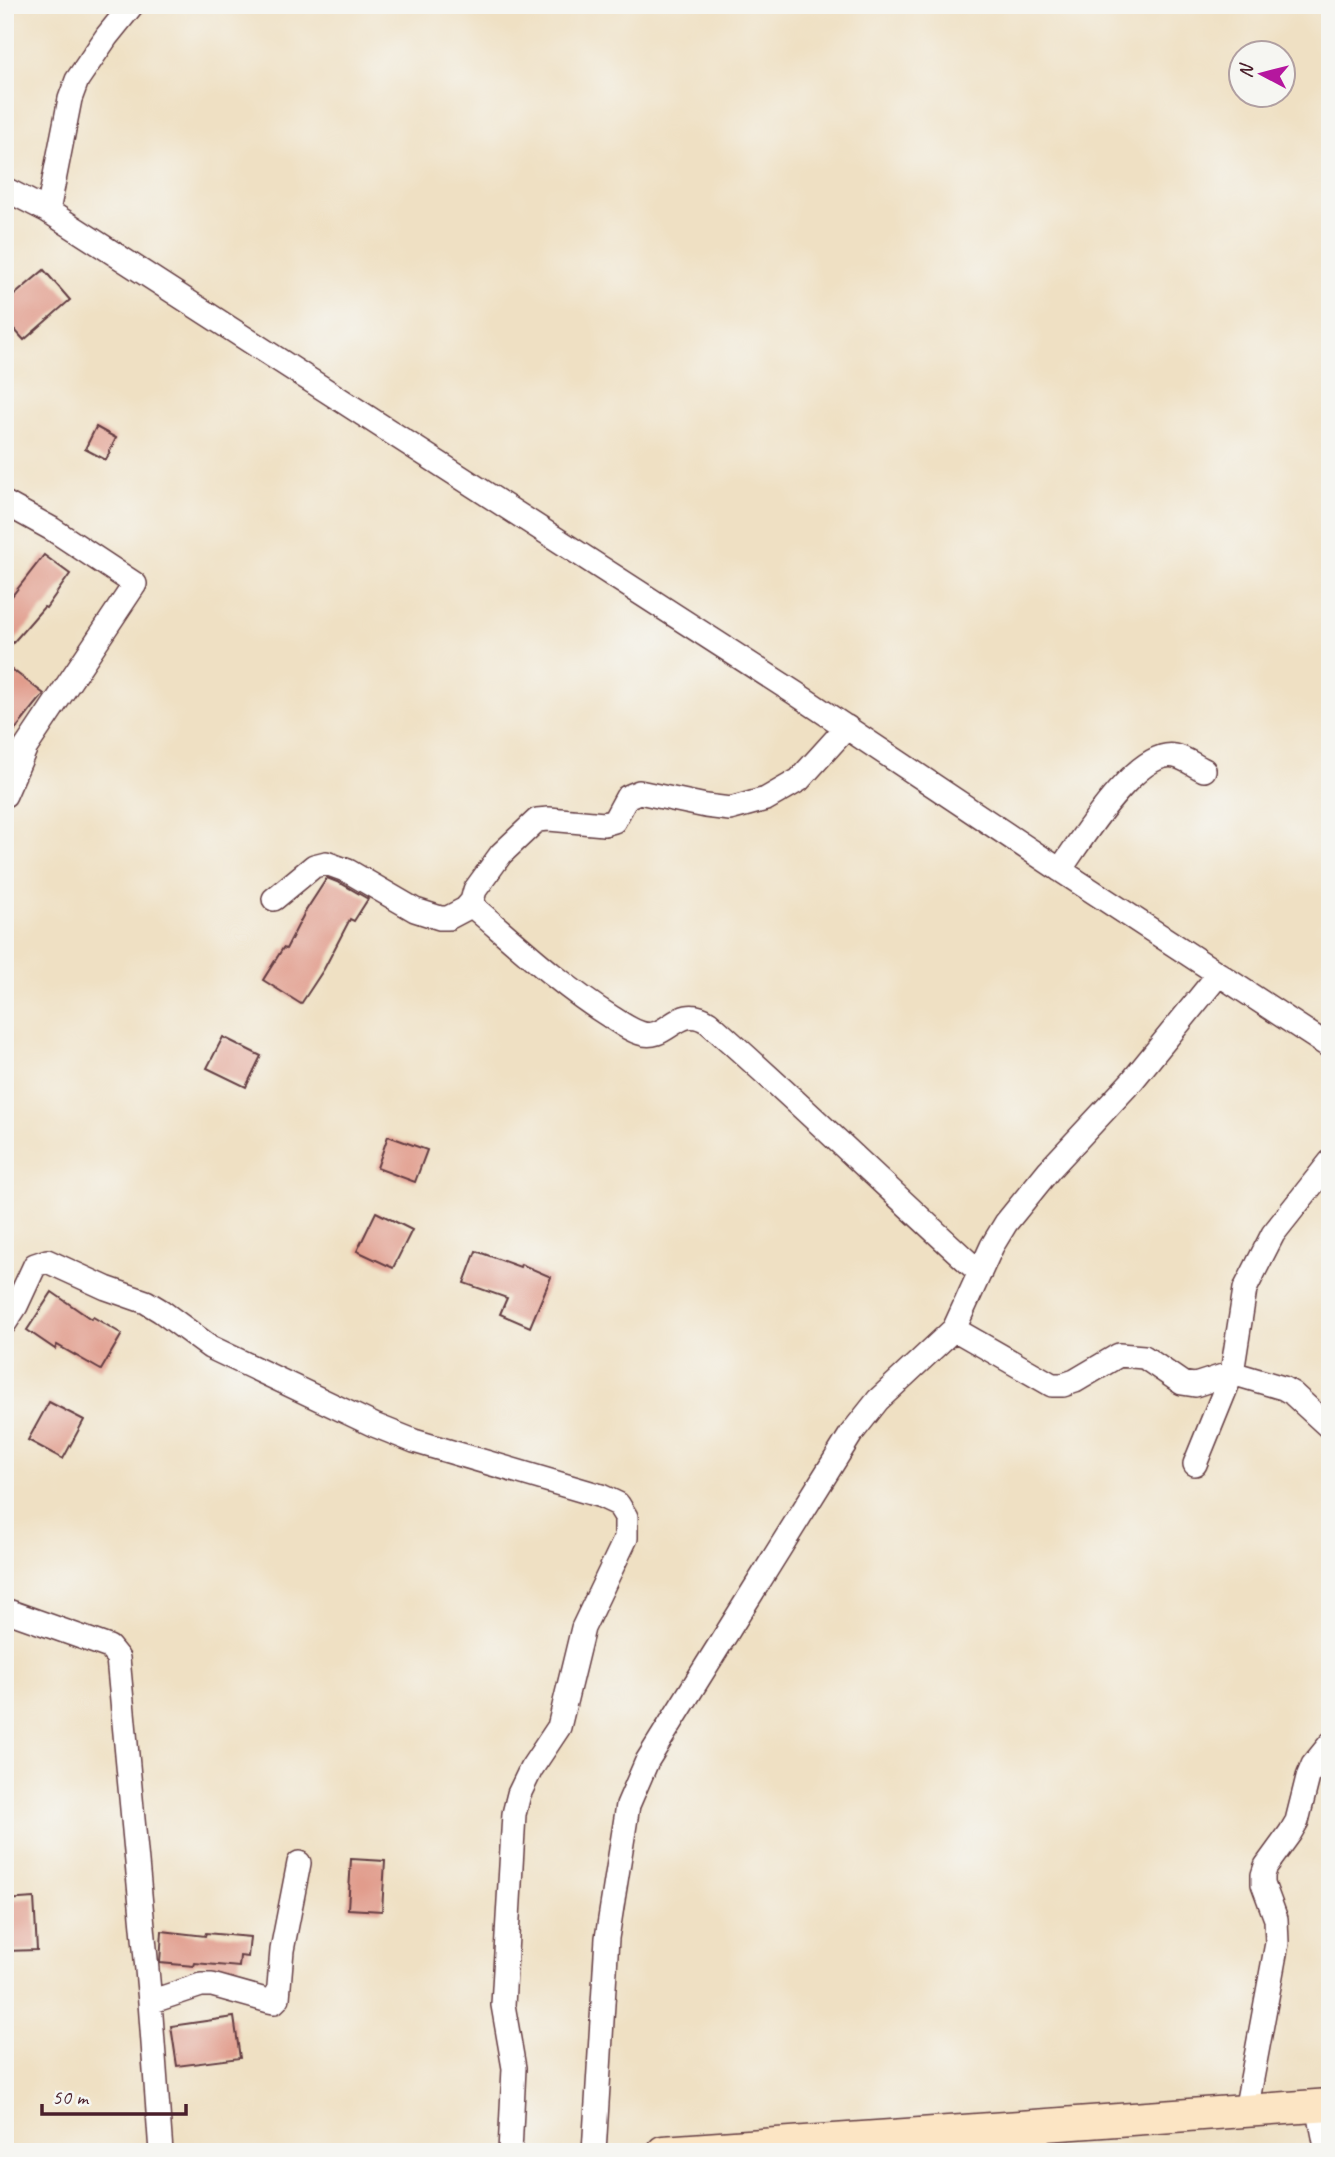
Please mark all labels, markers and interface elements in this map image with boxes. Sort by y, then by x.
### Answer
north arrow [1226,38,1296,108]
text: N [1233,62,1259,79]
scale bar [42,2073,186,2117]
text: 50 m [52,2084,90,2110]

